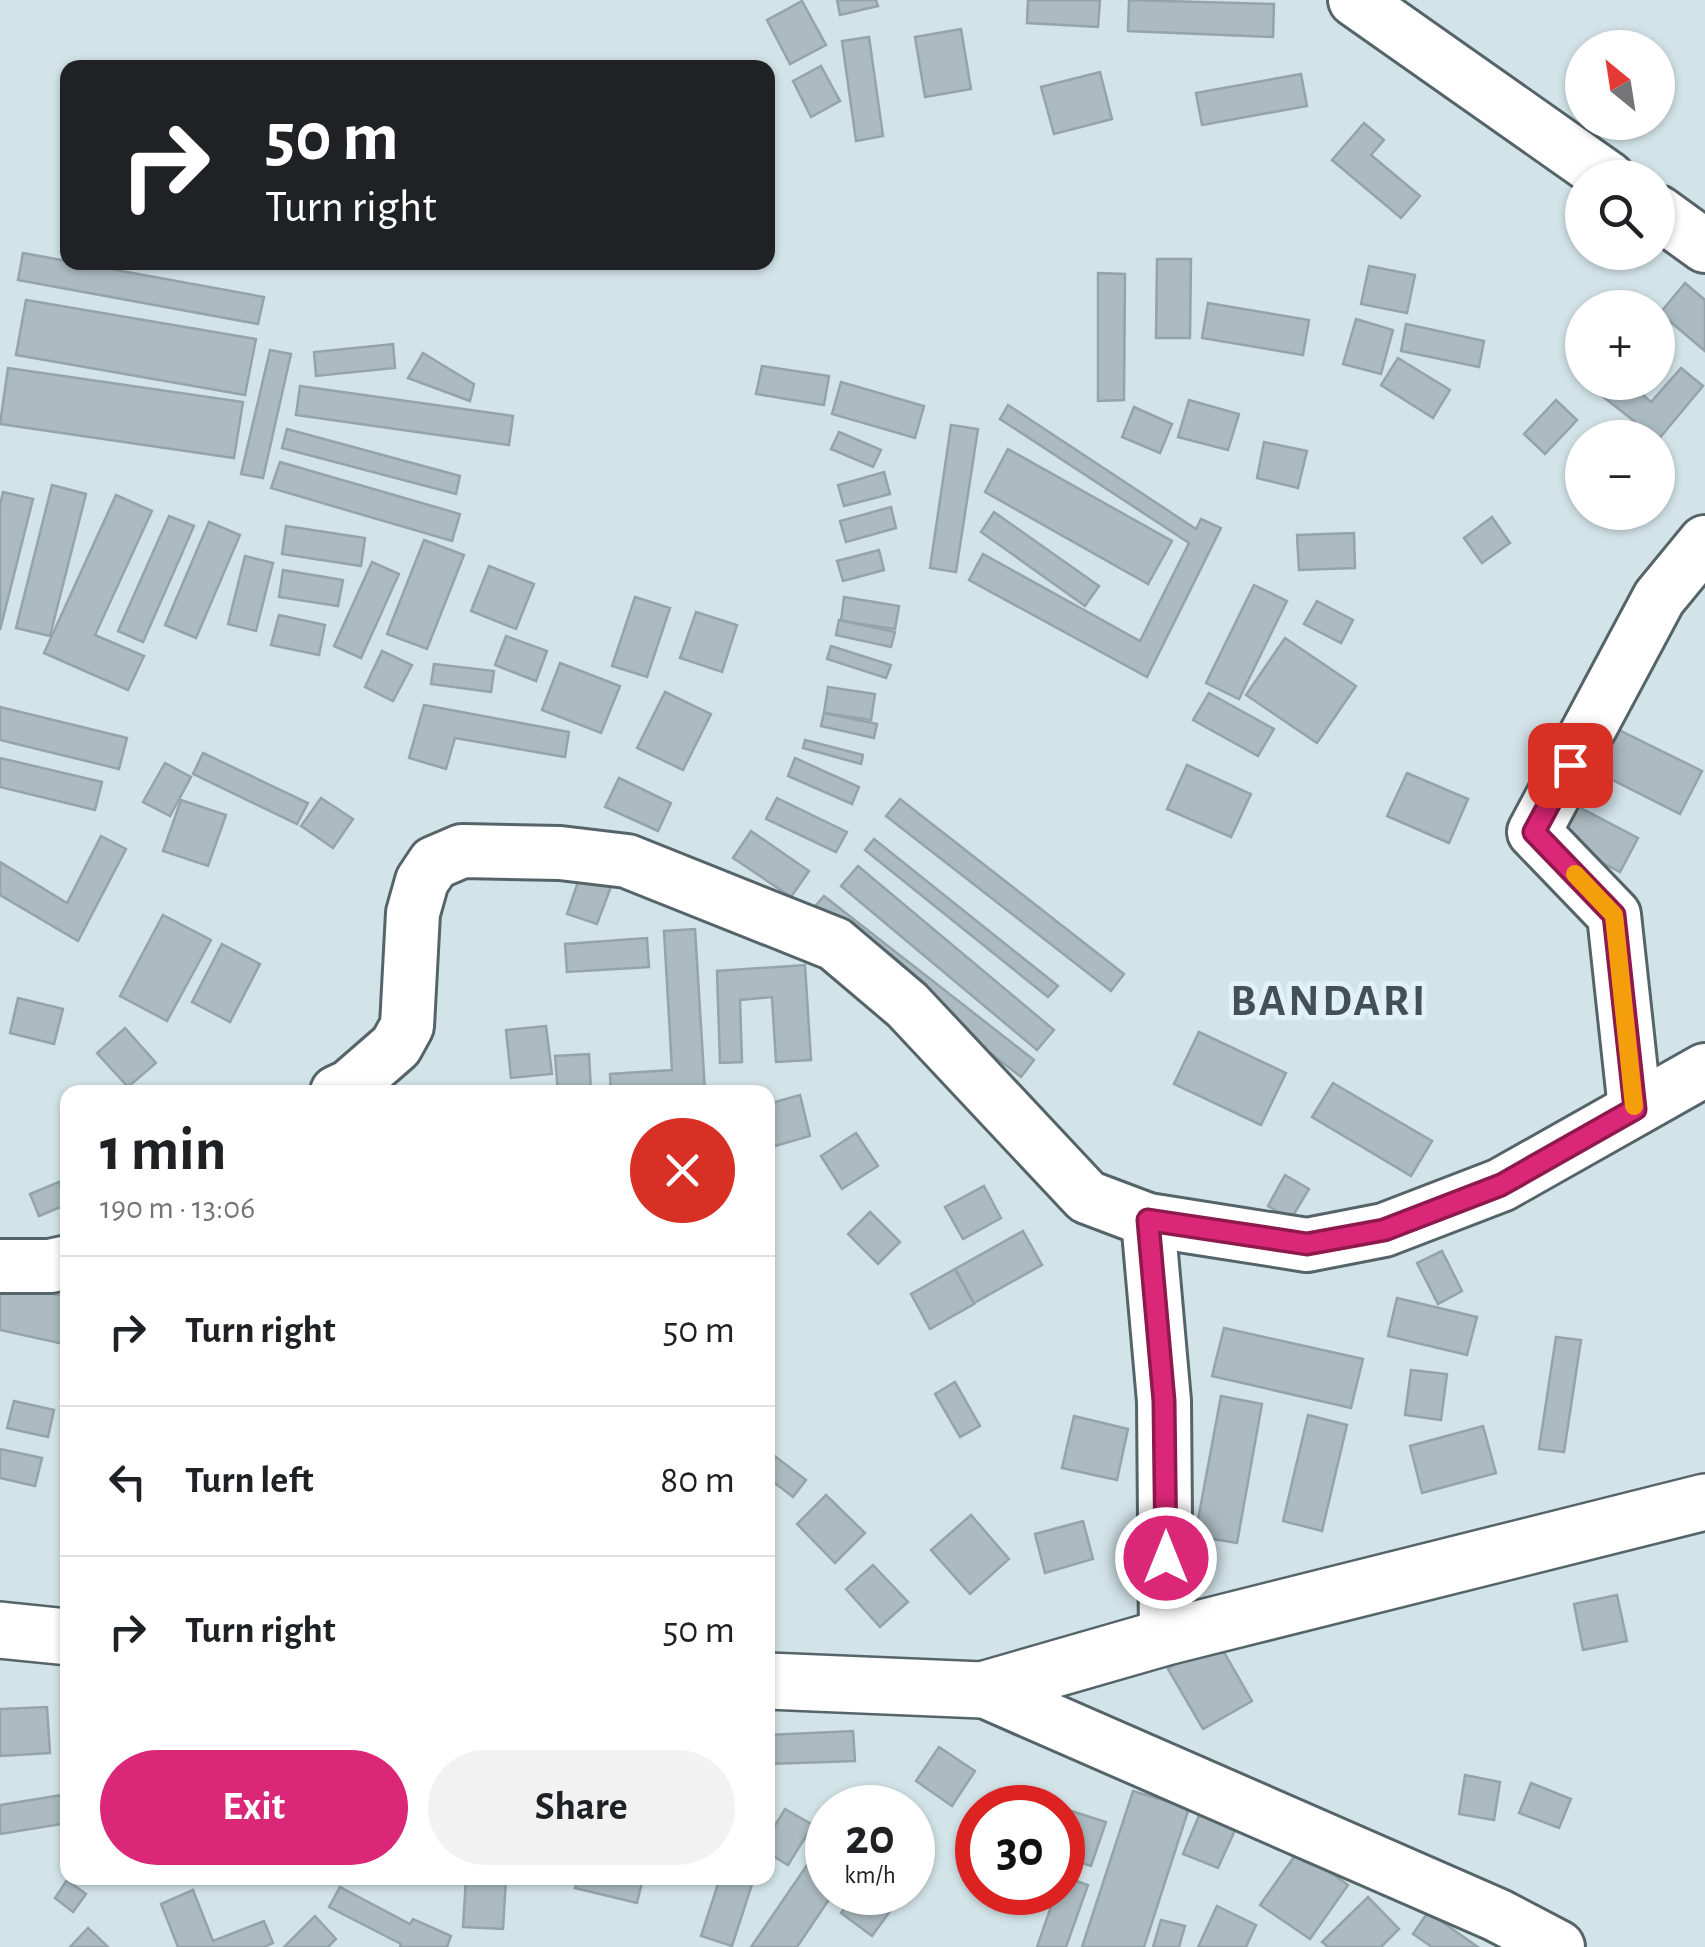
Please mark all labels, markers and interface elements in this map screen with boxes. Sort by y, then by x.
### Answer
north arrow [1565,30,1675,140]
map controls [1565,30,1675,530]
icon: right [100,100,230,230]
text: 50 m [265,103,399,173]
button: search [1565,160,1675,270]
text: Turn right [265,185,437,230]
button: + [1565,290,1675,400]
button: − [1565,420,1675,530]
pin [1528,723,1613,808]
icon: arrive [1543,738,1598,793]
district label: BANDARI [1230,979,1428,1024]
button: close [630,1118,735,1223]
text: 1 min [100,1121,226,1181]
text: 190 m · 13:06 [100,1192,255,1224]
icon: right [100,1304,155,1359]
text: Turn right [185,1312,335,1350]
text: 50 m [662,1312,735,1350]
icon: left [100,1454,155,1509]
text: Turn left [185,1462,313,1500]
text: 80 m [660,1462,735,1500]
position arrow [1114,1506,1218,1610]
icon: right [100,1604,155,1659]
text: Turn right [185,1612,335,1650]
text: 50 m [662,1612,735,1650]
button: Exit [100,1750,408,1865]
button: Share [428,1750,735,1865]
speed limit sign: 30 [955,1785,1085,1915]
text: 20 [845,1813,895,1863]
text: km/h [844,1863,896,1888]

